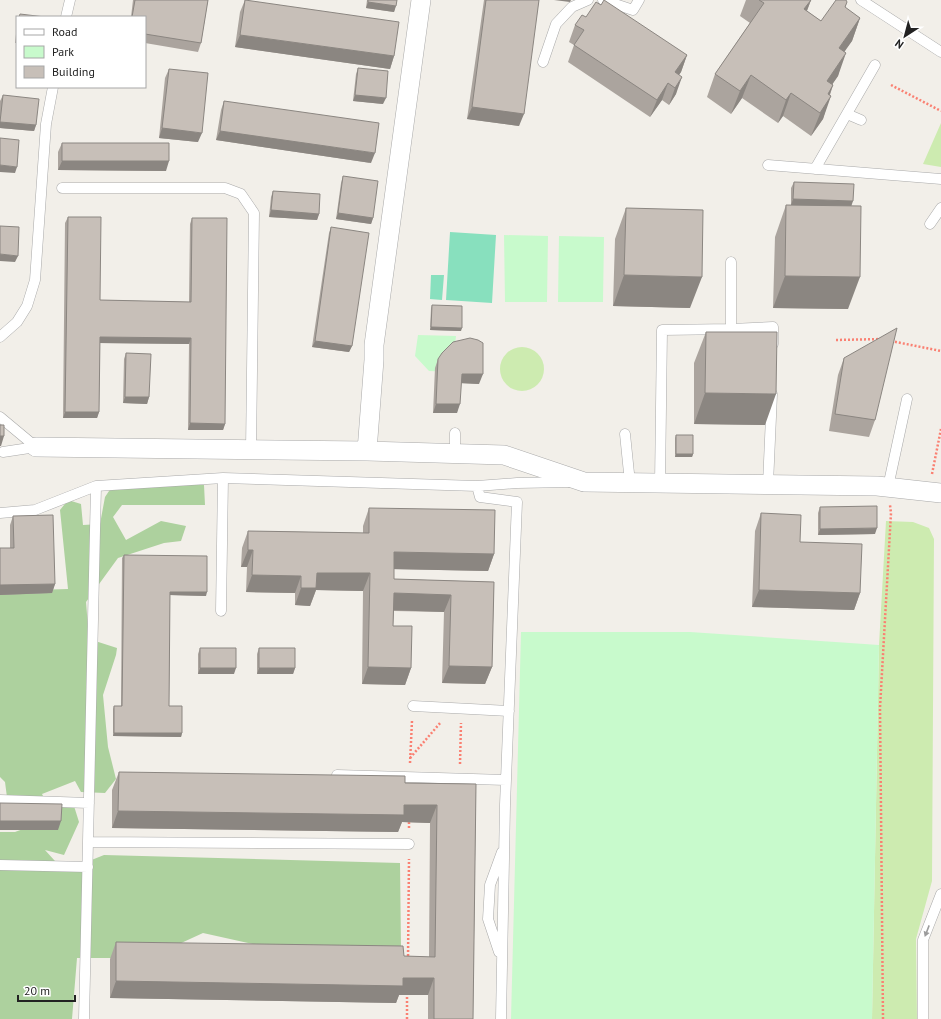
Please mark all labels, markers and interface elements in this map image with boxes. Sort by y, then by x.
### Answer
legend [16,16,146,88]
north arrow [885,16,925,56]
text: Road [52,24,77,39]
text: N [892,36,906,52]
text: Park [52,44,74,59]
text: Building [52,64,95,79]
one-way arrow [923,925,929,937]
scale bar [18,977,75,1003]
text: 20 m [24,983,50,998]

